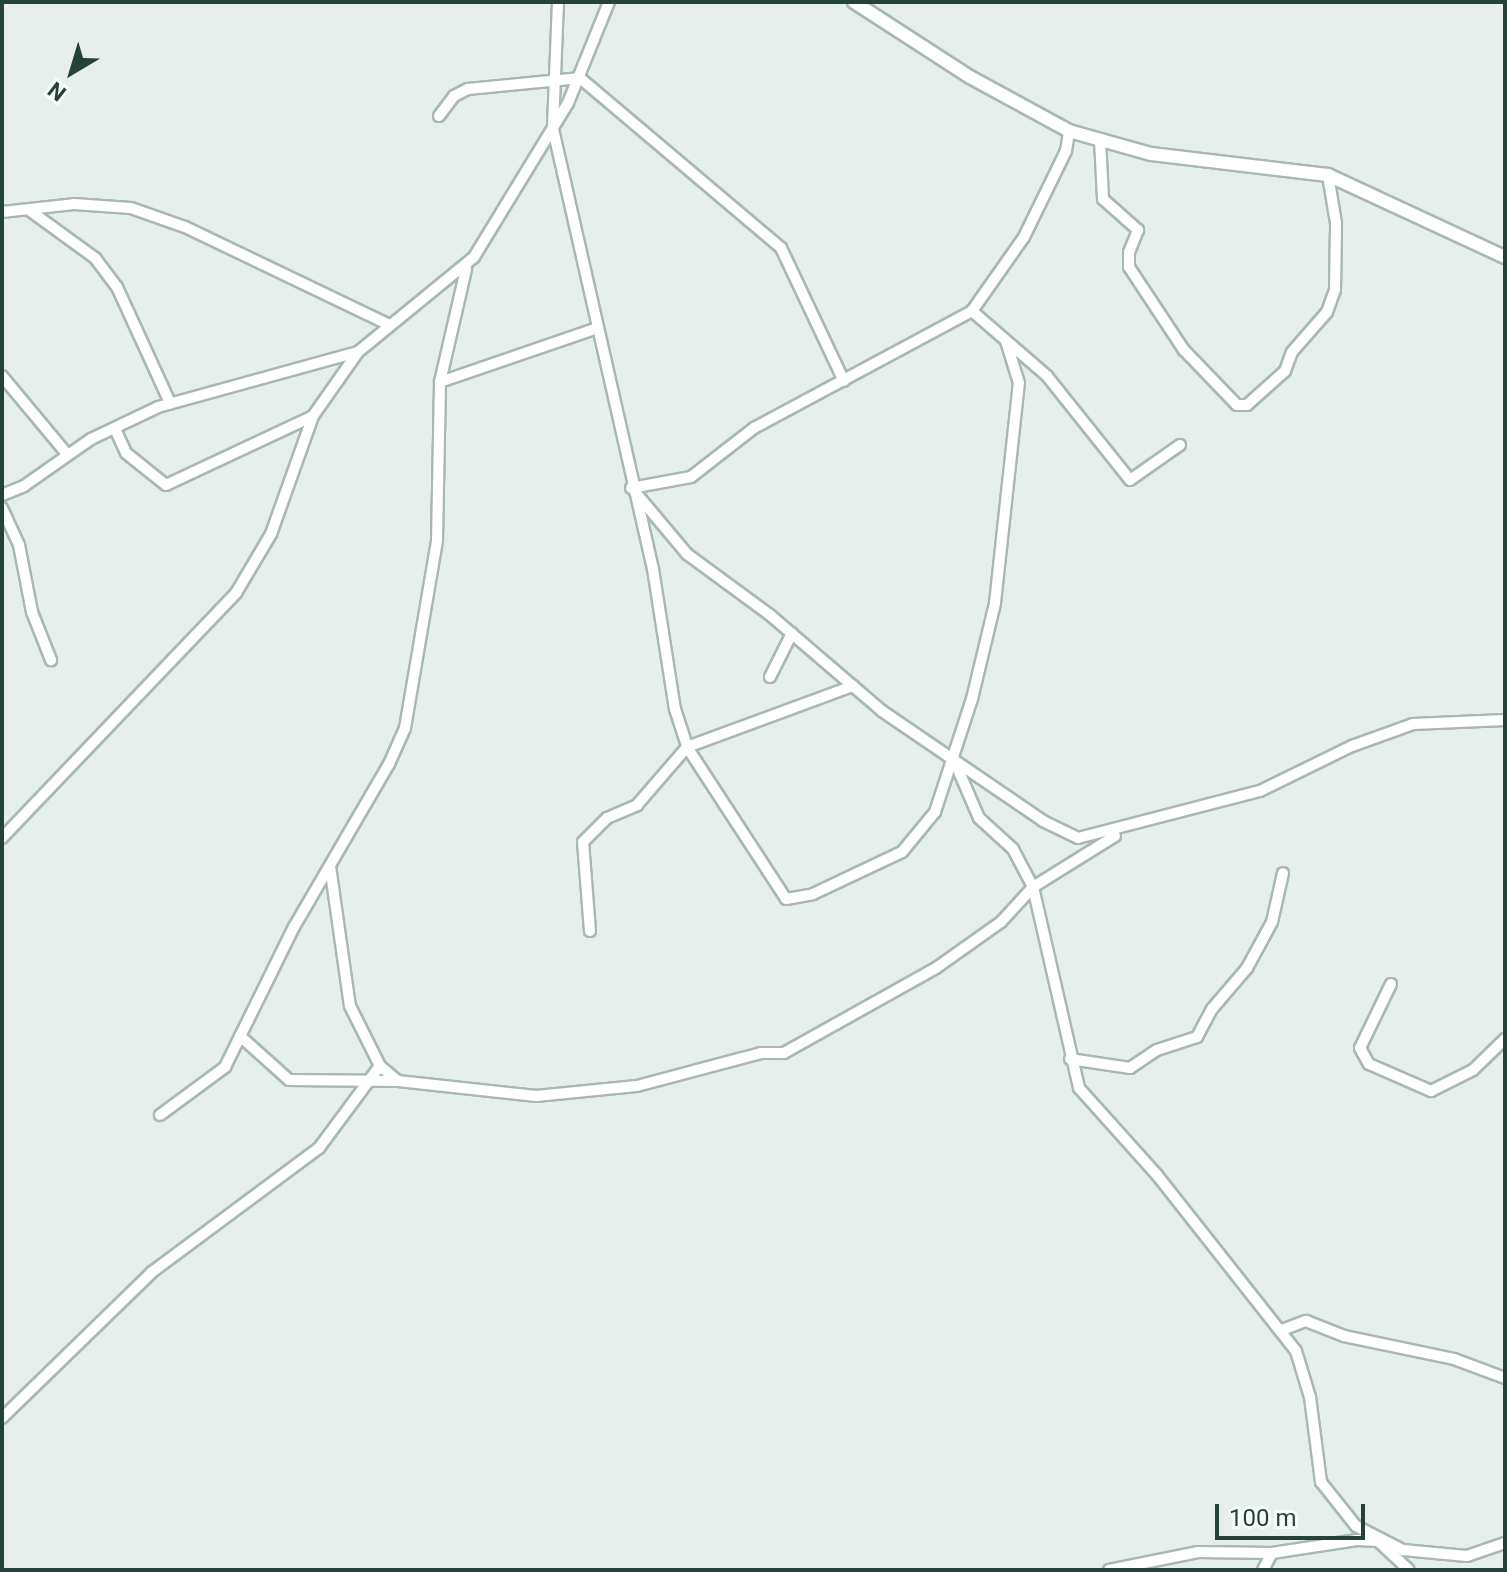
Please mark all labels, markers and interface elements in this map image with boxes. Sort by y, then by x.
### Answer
north arrow [32,32,112,112]
text: N [43,77,71,106]
scale bar [1219,1488,1369,1538]
text: 100 m [1229,1504,1296,1532]

